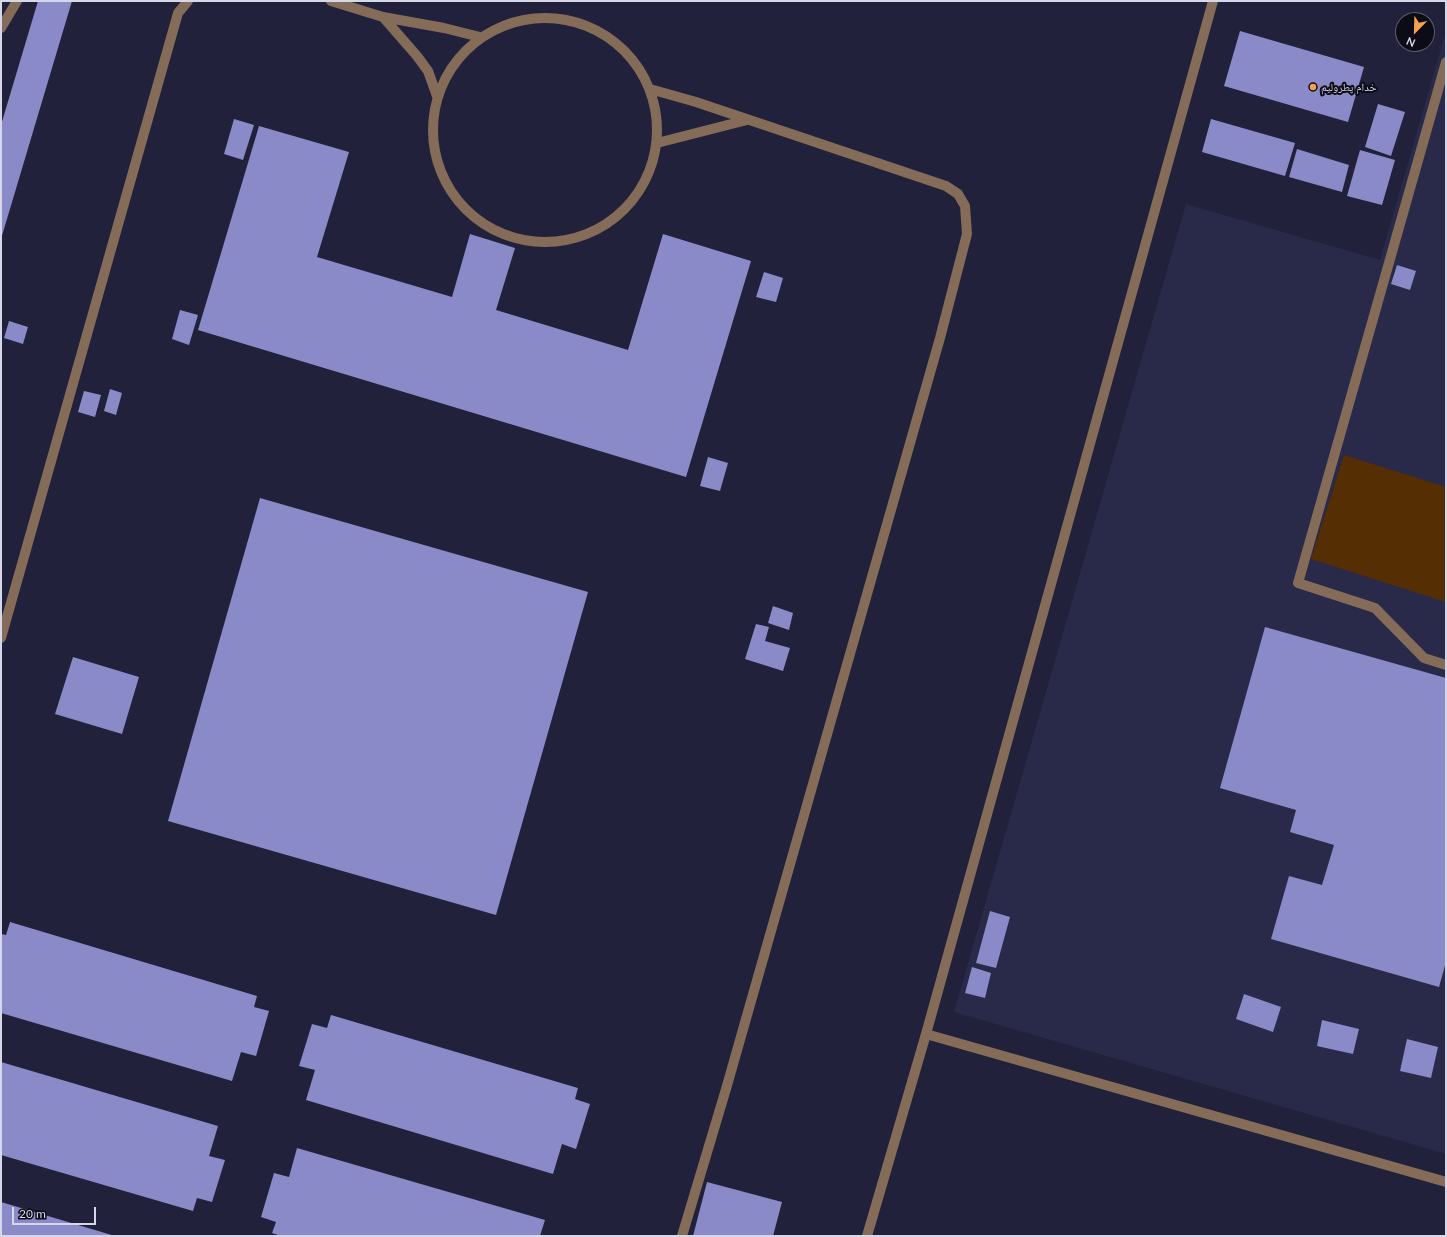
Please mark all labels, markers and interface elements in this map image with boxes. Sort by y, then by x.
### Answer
north arrow [1395,12,1435,52]
text: N [1404,35,1417,50]
place label: خدام پطرولیم [1321,80,1376,94]
marker: خدام پطرولیم [1308,82,1318,92]
scale bar [14,1199,98,1225]
text: 20 m [19,1206,46,1221]

